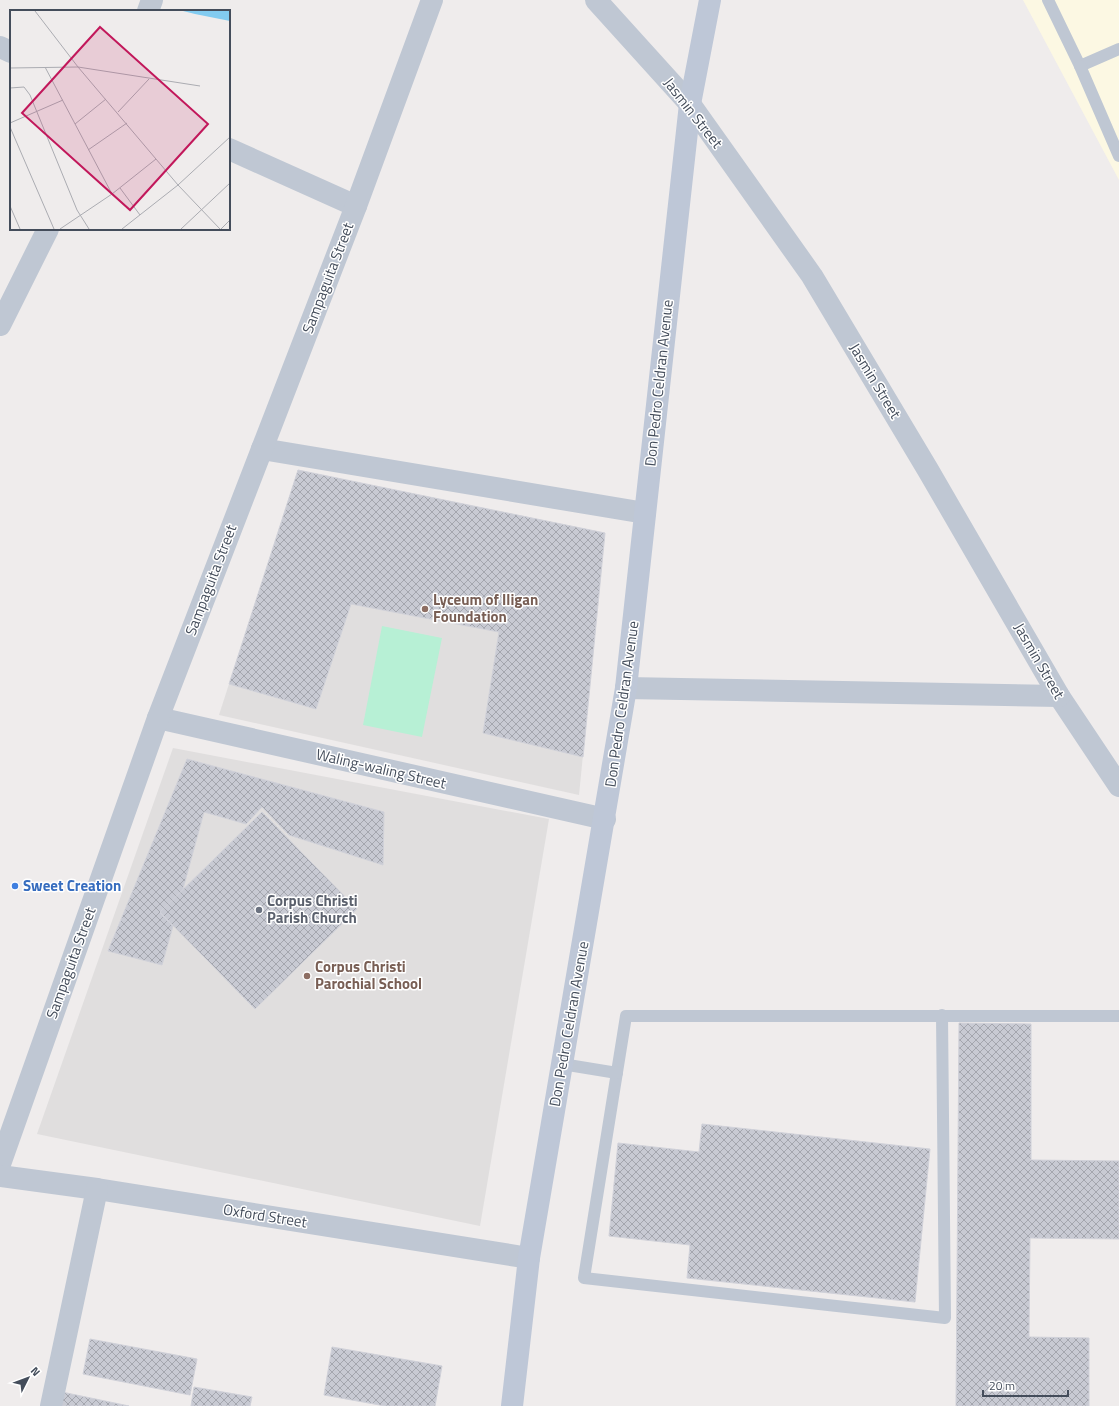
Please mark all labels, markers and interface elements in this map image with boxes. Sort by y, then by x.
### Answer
inset map [10,10,230,230]
street label: Jasmin Street [658,72,729,154]
street label: Sampaguita Street [296,218,360,337]
street label: Don Pedro Celdran Avenue [638,298,679,467]
street label: Jasmin Street [844,339,907,424]
street label: Sampaguita Street [179,520,243,639]
place label: Lyceum of Iligan Foundation [433,588,538,628]
marker: Lyceum of Iligan Foundation [420,604,430,614]
street label: Jasmin Street [1008,618,1071,704]
street label: Don Pedro Celdran Avenue [598,619,645,788]
street label: Waling-waling Street [314,742,449,795]
place label: Sweet Creation [23,874,121,897]
marker: Sweet Creation [10,881,20,891]
place label: Corpus Christi Parish Church [267,889,358,929]
street label: Sampaguita Street [40,903,102,1022]
marker: Corpus Christi Parish Church [254,905,264,915]
street label: Don Pedro Celdran Avenue [543,939,594,1108]
place label: Corpus Christi Parochial School [315,955,422,995]
marker: Corpus Christi Parochial School [302,971,312,981]
street label: Oxford Street [222,1198,309,1234]
north arrow [8,1358,48,1398]
text: N [27,1363,44,1379]
scale bar [983,1372,1068,1398]
text: 20 m [989,1376,1015,1395]

